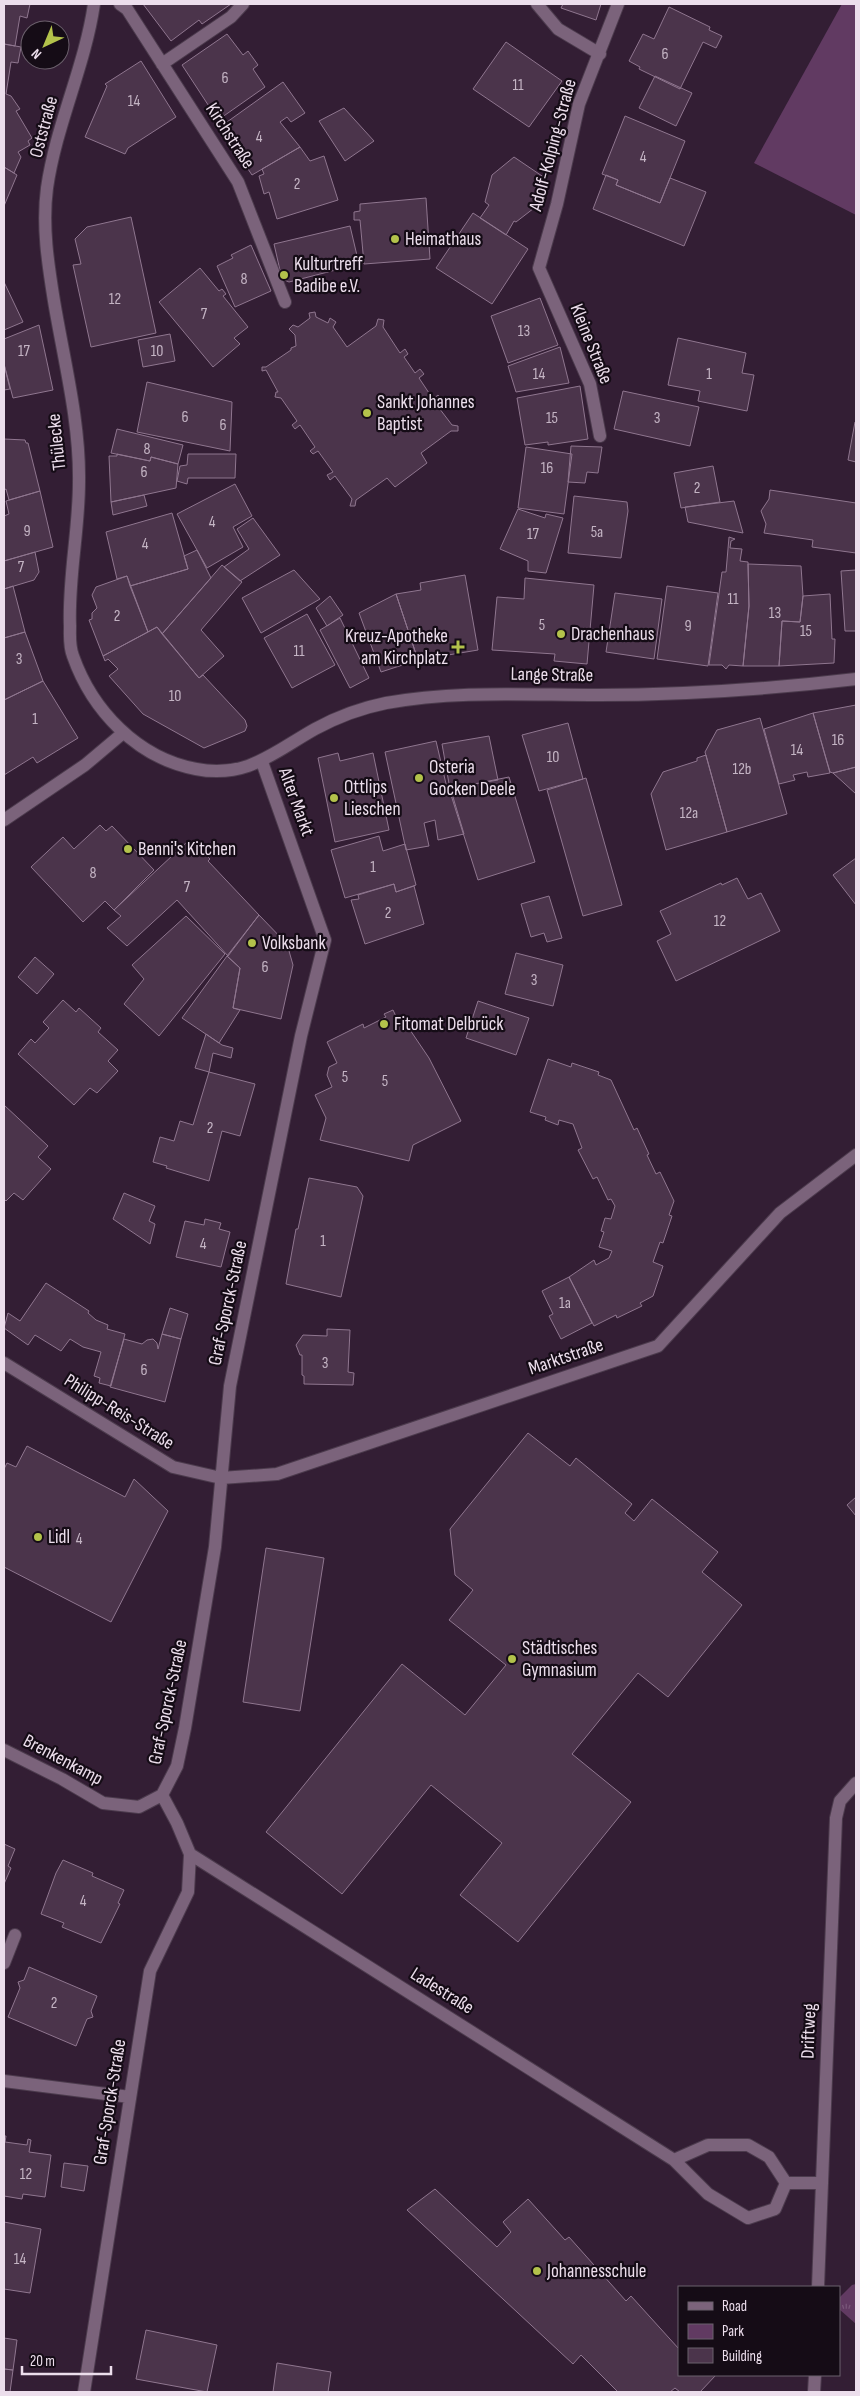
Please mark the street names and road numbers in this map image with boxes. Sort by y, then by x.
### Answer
street label: Adolf-Kolping-Straße [524,77,582,214]
street label: Oststraße [25,94,63,160]
street label: Kirchstraße [200,99,260,173]
street label: Kleine Straße [565,301,617,387]
street label: Thülecke [43,412,71,472]
street label: Lange Straße [510,663,594,687]
street label: Alter Markt [273,764,319,839]
street label: Graf-Sporck-Straße [204,1239,252,1367]
street label: Marktstraße [526,1333,606,1381]
street label: Philipp-Reis-Straße [60,1369,178,1455]
street label: Graf-Sporck-Straße [144,1638,192,1766]
street label: Brenkenkamp [19,1729,107,1791]
street label: Ladestraße [406,1963,478,2019]
street label: Driftweg [797,2002,821,2059]
street label: Graf-Sporck-Straße [89,2038,131,2166]

